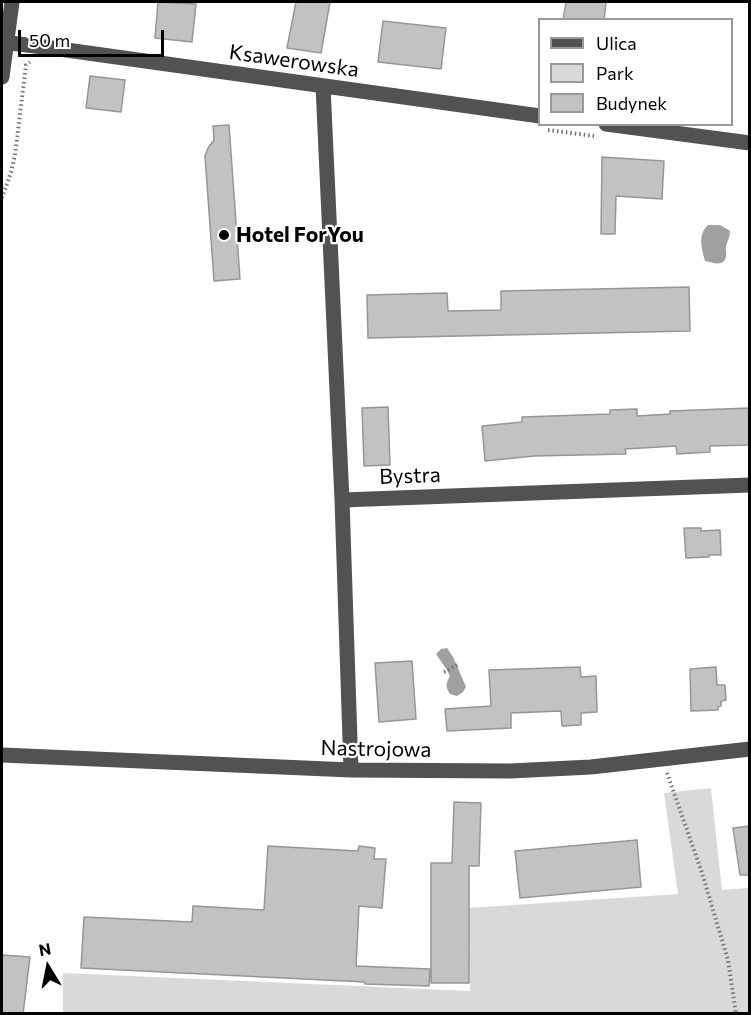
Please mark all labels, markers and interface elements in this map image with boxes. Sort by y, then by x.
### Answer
scale bar [21,18,166,56]
legend [538,18,733,126]
text: 50 m [29,29,70,51]
text: Ulica [596,32,637,54]
street label: Ksawerowska [227,39,361,83]
text: Park [596,62,634,84]
text: Budynek [596,92,667,114]
place label: Hotel ForYou [236,222,364,248]
marker: Hotel ForYou [217,228,231,242]
street label: Bystra [379,462,441,490]
street label: Nastrojowa [320,735,432,763]
north arrow [18,937,78,997]
text: N [37,938,52,959]

